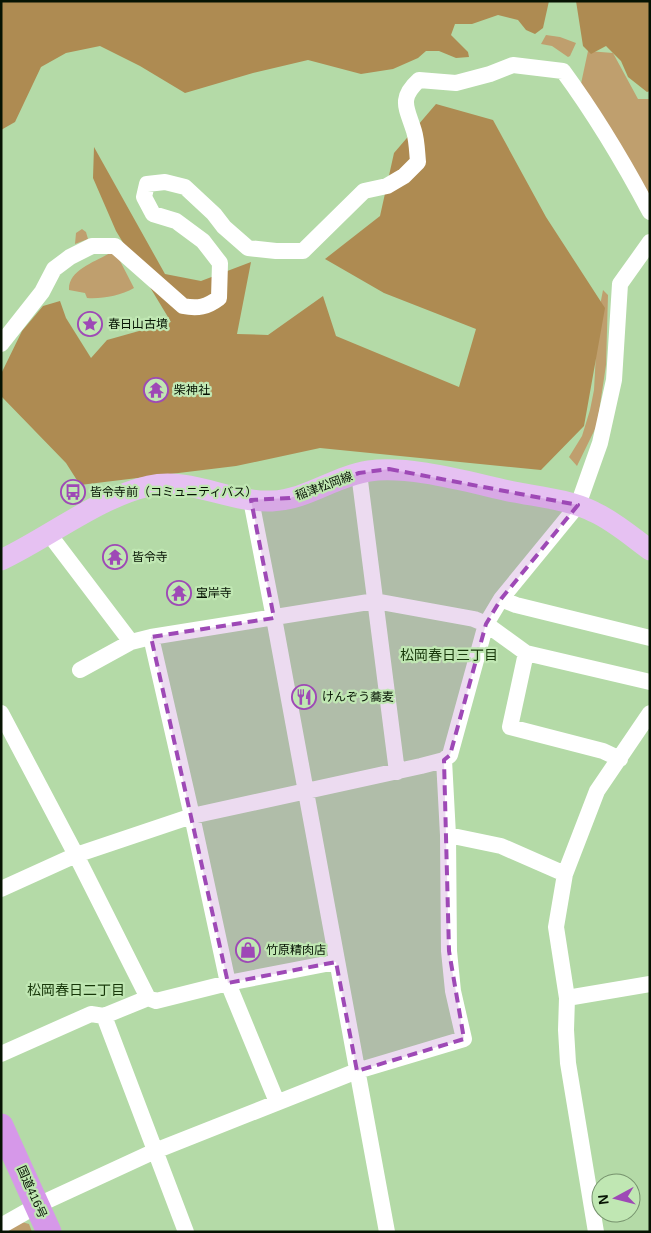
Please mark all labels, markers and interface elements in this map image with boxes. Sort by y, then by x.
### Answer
place icon: 春日山古墳 [77,311,103,337]
place label: 春日山古墳 [108,317,168,331]
temple icon: 柴神社 [143,377,169,403]
place label: 柴神社 [174,383,210,397]
street label: 稲津松岡線 [293,469,355,503]
bus stop icon: 皆令寺前（コミュニティバス） [60,479,86,505]
place label: 皆令寺前（コミュニティバス） [90,485,257,499]
temple icon: 皆令寺 [102,544,128,570]
place label: 皆令寺 [132,550,168,564]
temple icon: 宝岸寺 [166,580,192,606]
place label: 宝岸寺 [196,586,232,600]
district label: 松岡春日三丁目 [400,647,498,663]
restaurant icon: けんぞう蕎麦 [291,684,317,710]
place label: けんぞう蕎麦 [322,690,394,704]
shop icon: 竹原精肉店 [235,937,261,963]
place label: 竹原精肉店 [266,943,326,957]
district label: 松岡春日二丁目 [27,982,125,998]
street label: 国道416号 [14,1164,50,1220]
north arrow [591,1173,641,1223]
text: N [595,1194,612,1206]

